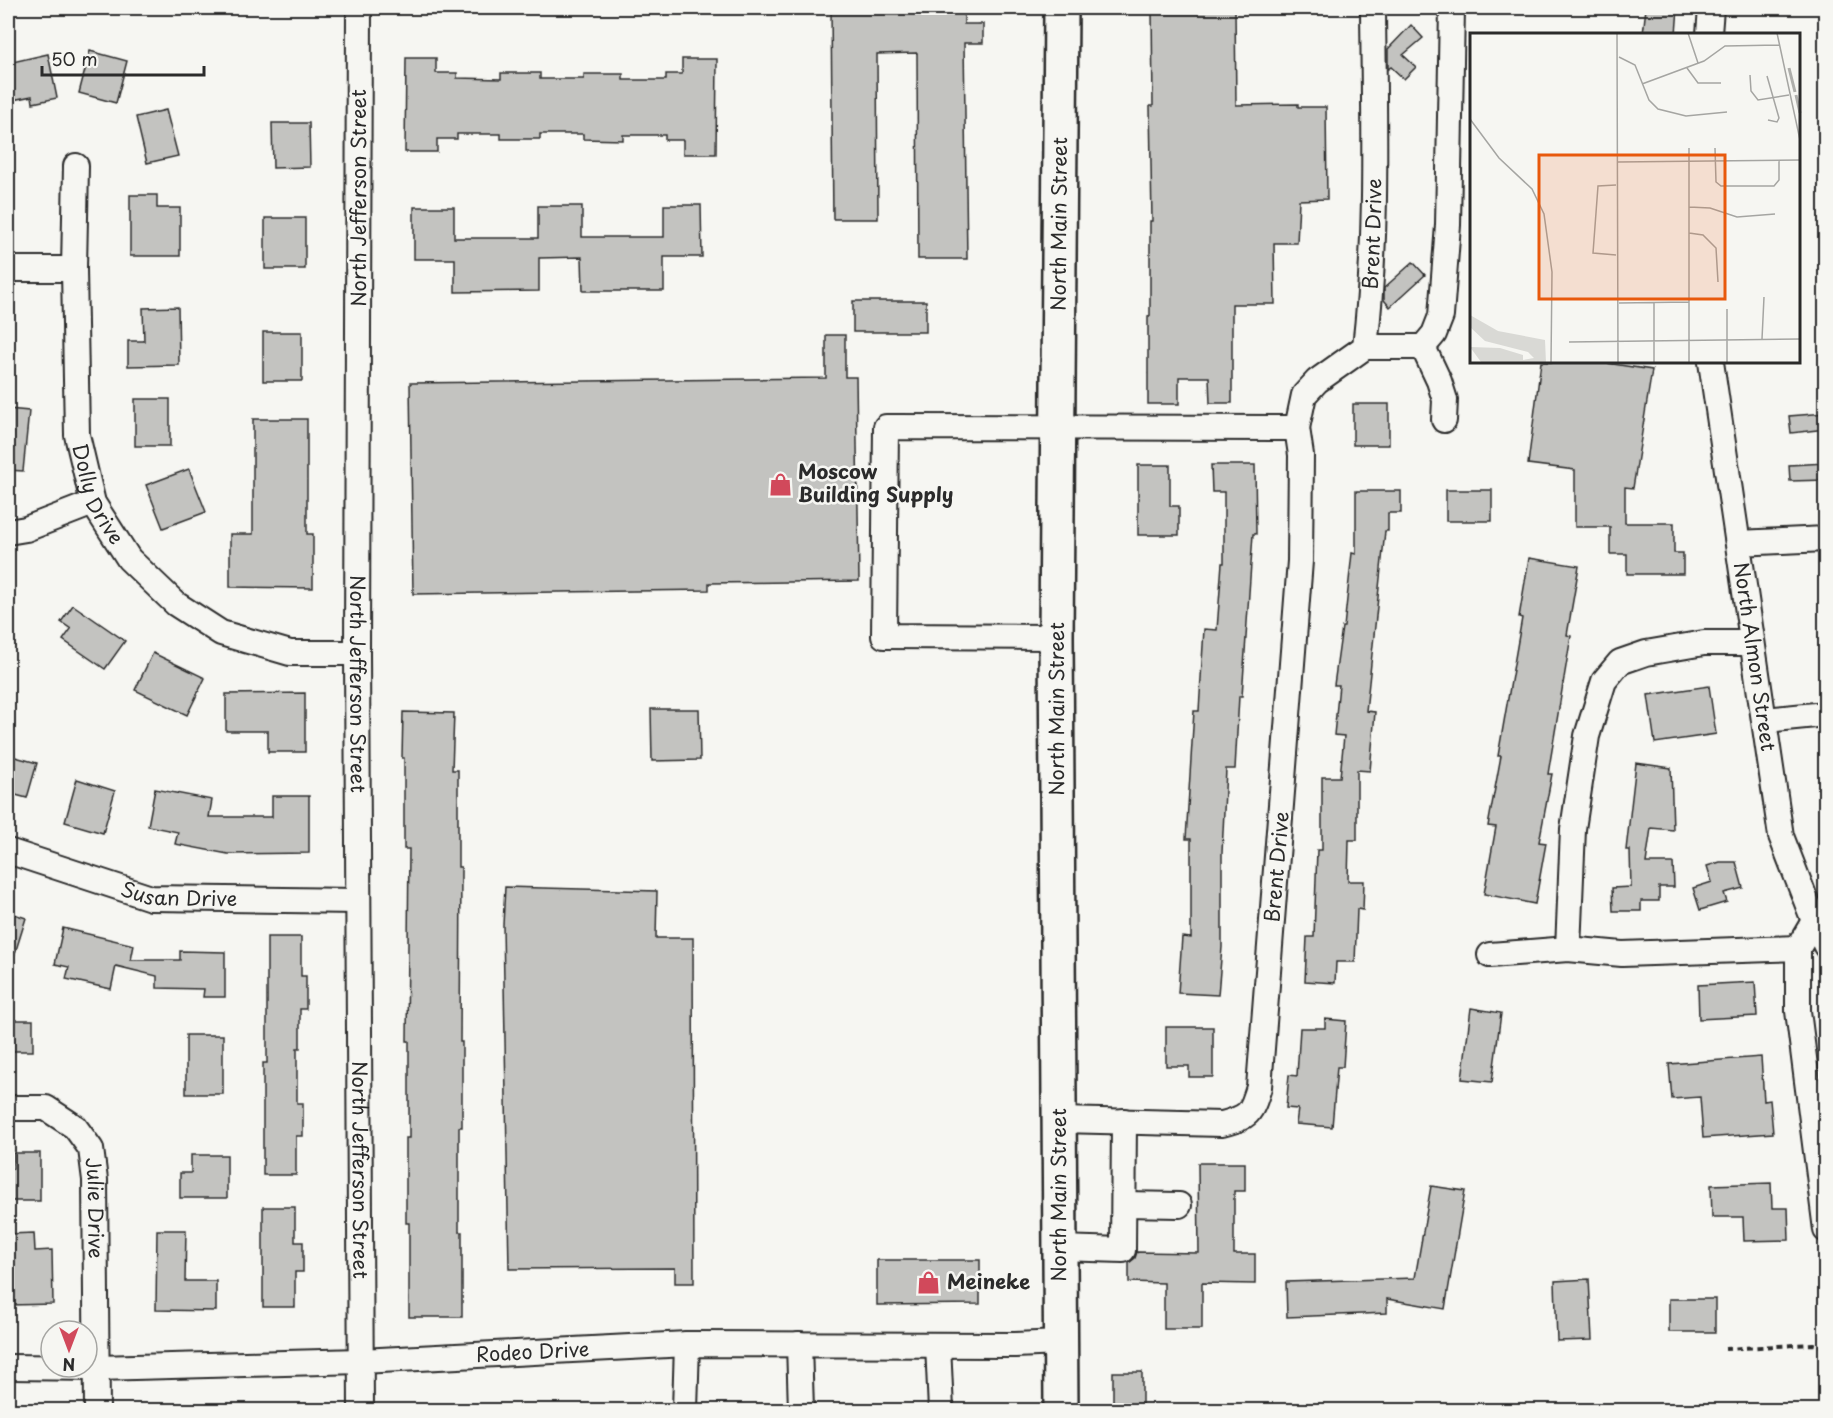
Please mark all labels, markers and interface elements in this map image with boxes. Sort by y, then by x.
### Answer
inset map [1470,33,1800,363]
scale bar [42,39,204,77]
text: 50 m [51,45,98,72]
street label: North Jefferson Street [343,89,373,307]
street label: North Main Street [1043,137,1074,311]
street label: Brent Drive [1354,178,1388,291]
street label: Dolly Drive [65,440,132,550]
place label: Moscow Building Supply [798,456,953,509]
shop icon: Moscow Building Supply [767,471,793,497]
street label: North Almon Street [1727,560,1784,753]
street label: North Jefferson Street [343,575,374,793]
street label: North Main Street [1041,622,1071,796]
street label: Brent Drive [1256,810,1296,924]
street label: Susan Drive [117,873,237,913]
street label: North Jefferson Street [345,1061,376,1279]
street label: North Main Street [1043,1108,1073,1282]
street label: Julie Drive [78,1155,112,1259]
place label: Meineke [947,1266,1030,1296]
shop icon: Meineke [916,1269,942,1295]
north arrow [39,1319,99,1379]
street label: Rodeo Drive [475,1333,590,1369]
text: N [63,1353,75,1377]

